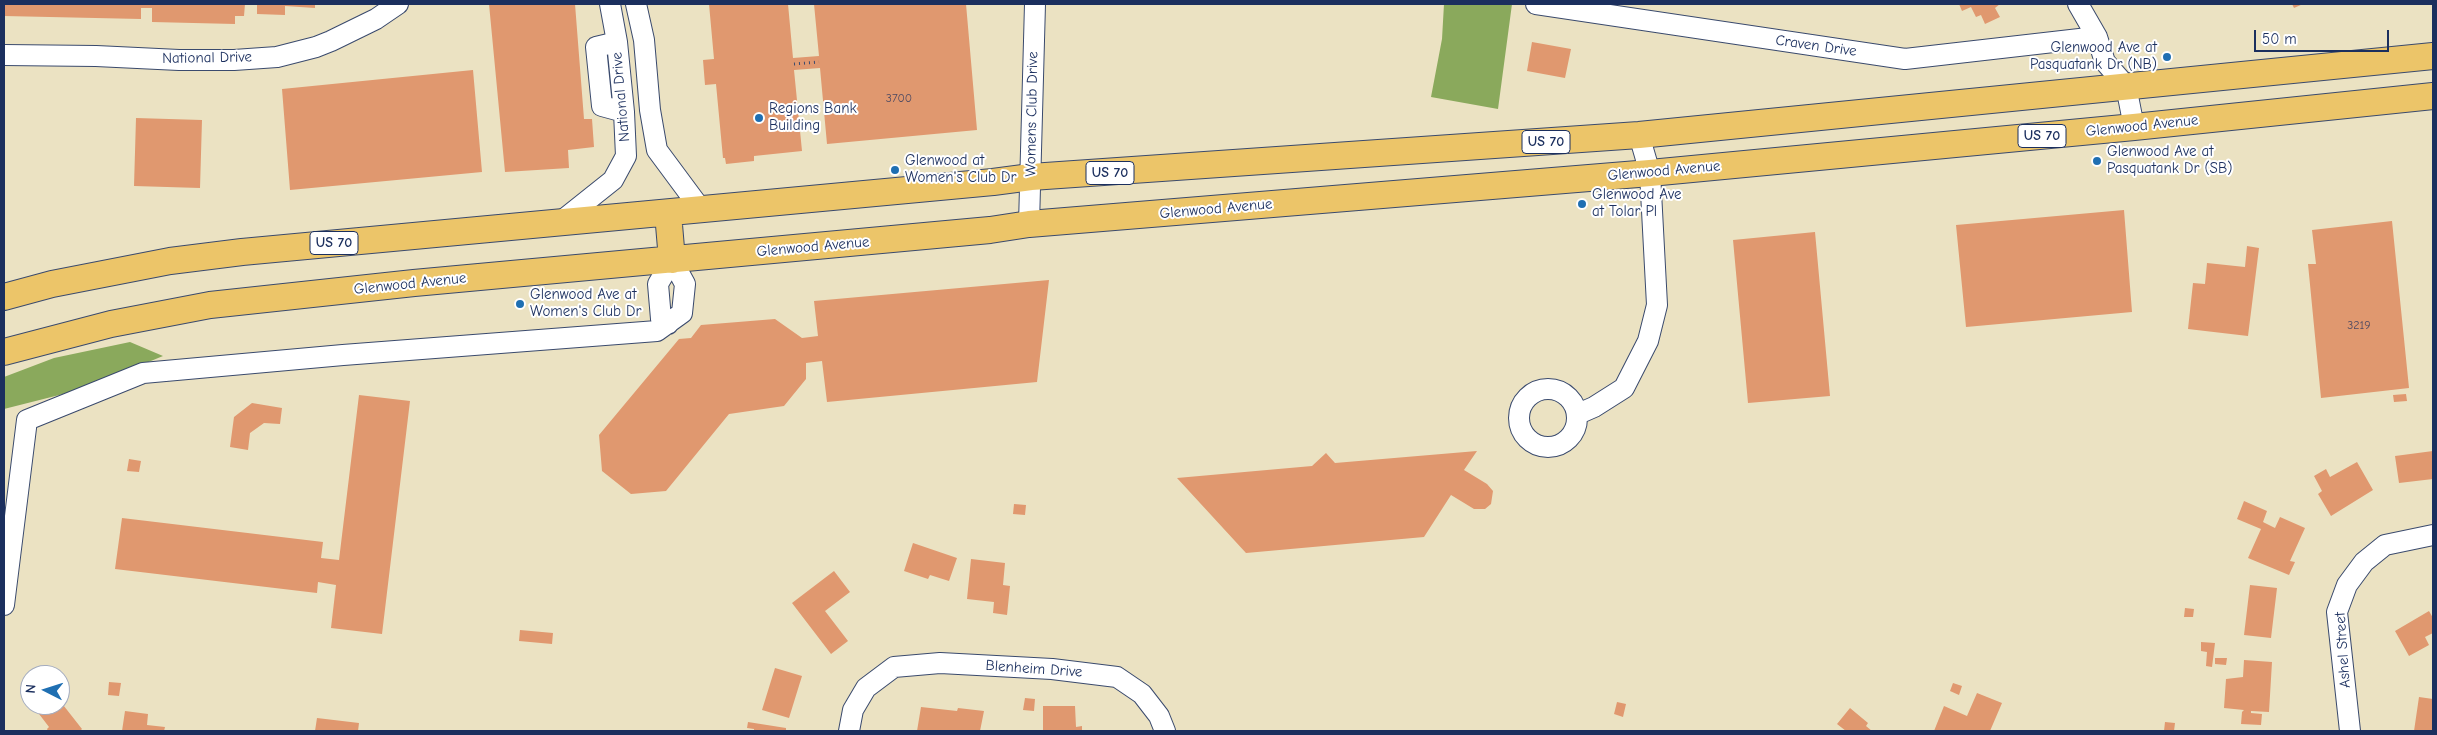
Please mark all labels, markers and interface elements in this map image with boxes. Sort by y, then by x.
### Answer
scale bar [2257,20,2392,52]
text: 50 m [2262,30,2297,48]
street label: Craven Drive [1774,31,1858,61]
place label: Glenwood Ave at Pasquatank Dr (NB) [2030,39,2157,74]
street label: National Drive [162,48,252,68]
street label: National Drive [608,51,634,143]
street label: Womens Club Drive [1022,51,1042,177]
marker: Glenwood Ave at Pasquatank Dr (NB) [2161,51,2173,63]
house number: 3700 [886,92,912,106]
place label: Regions Bank Building [769,100,857,135]
street label: Glenwood Avenue [2085,111,2199,141]
marker: Regions Bank Building [753,112,765,124]
road number: US 70 [2018,124,2066,148]
road number: US 70 [1522,130,1570,154]
place label: Glenwood Ave at Pasquatank Dr (SB) [2107,143,2232,178]
place label: Glenwood at Women's Club Dr [905,152,1016,187]
marker: Glenwood Ave at Pasquatank Dr (SB) [2091,155,2103,167]
street label: Glenwood Avenue [1607,157,1721,185]
road number: US 70 [1086,162,1134,184]
marker: Glenwood at Women's Club Dr [889,164,901,176]
place label: Glenwood Ave at Tolar Pl [1592,186,1682,221]
street label: Glenwood Avenue [1159,195,1273,223]
marker: Glenwood Ave at Tolar Pl [1576,198,1588,210]
road number: US 70 [310,232,358,254]
street label: Glenwood Avenue [756,233,870,261]
street label: Glenwood Avenue [353,269,467,299]
place label: Glenwood Ave at Women's Club Dr [530,286,641,321]
marker: Glenwood Ave at Women's Club Dr [514,298,526,310]
house number: 3219 [2347,319,2371,333]
street label: Ashel Street [2331,611,2355,689]
street label: Blenheim Drive [985,657,1083,681]
north arrow [20,665,70,715]
text: N [22,683,39,694]

